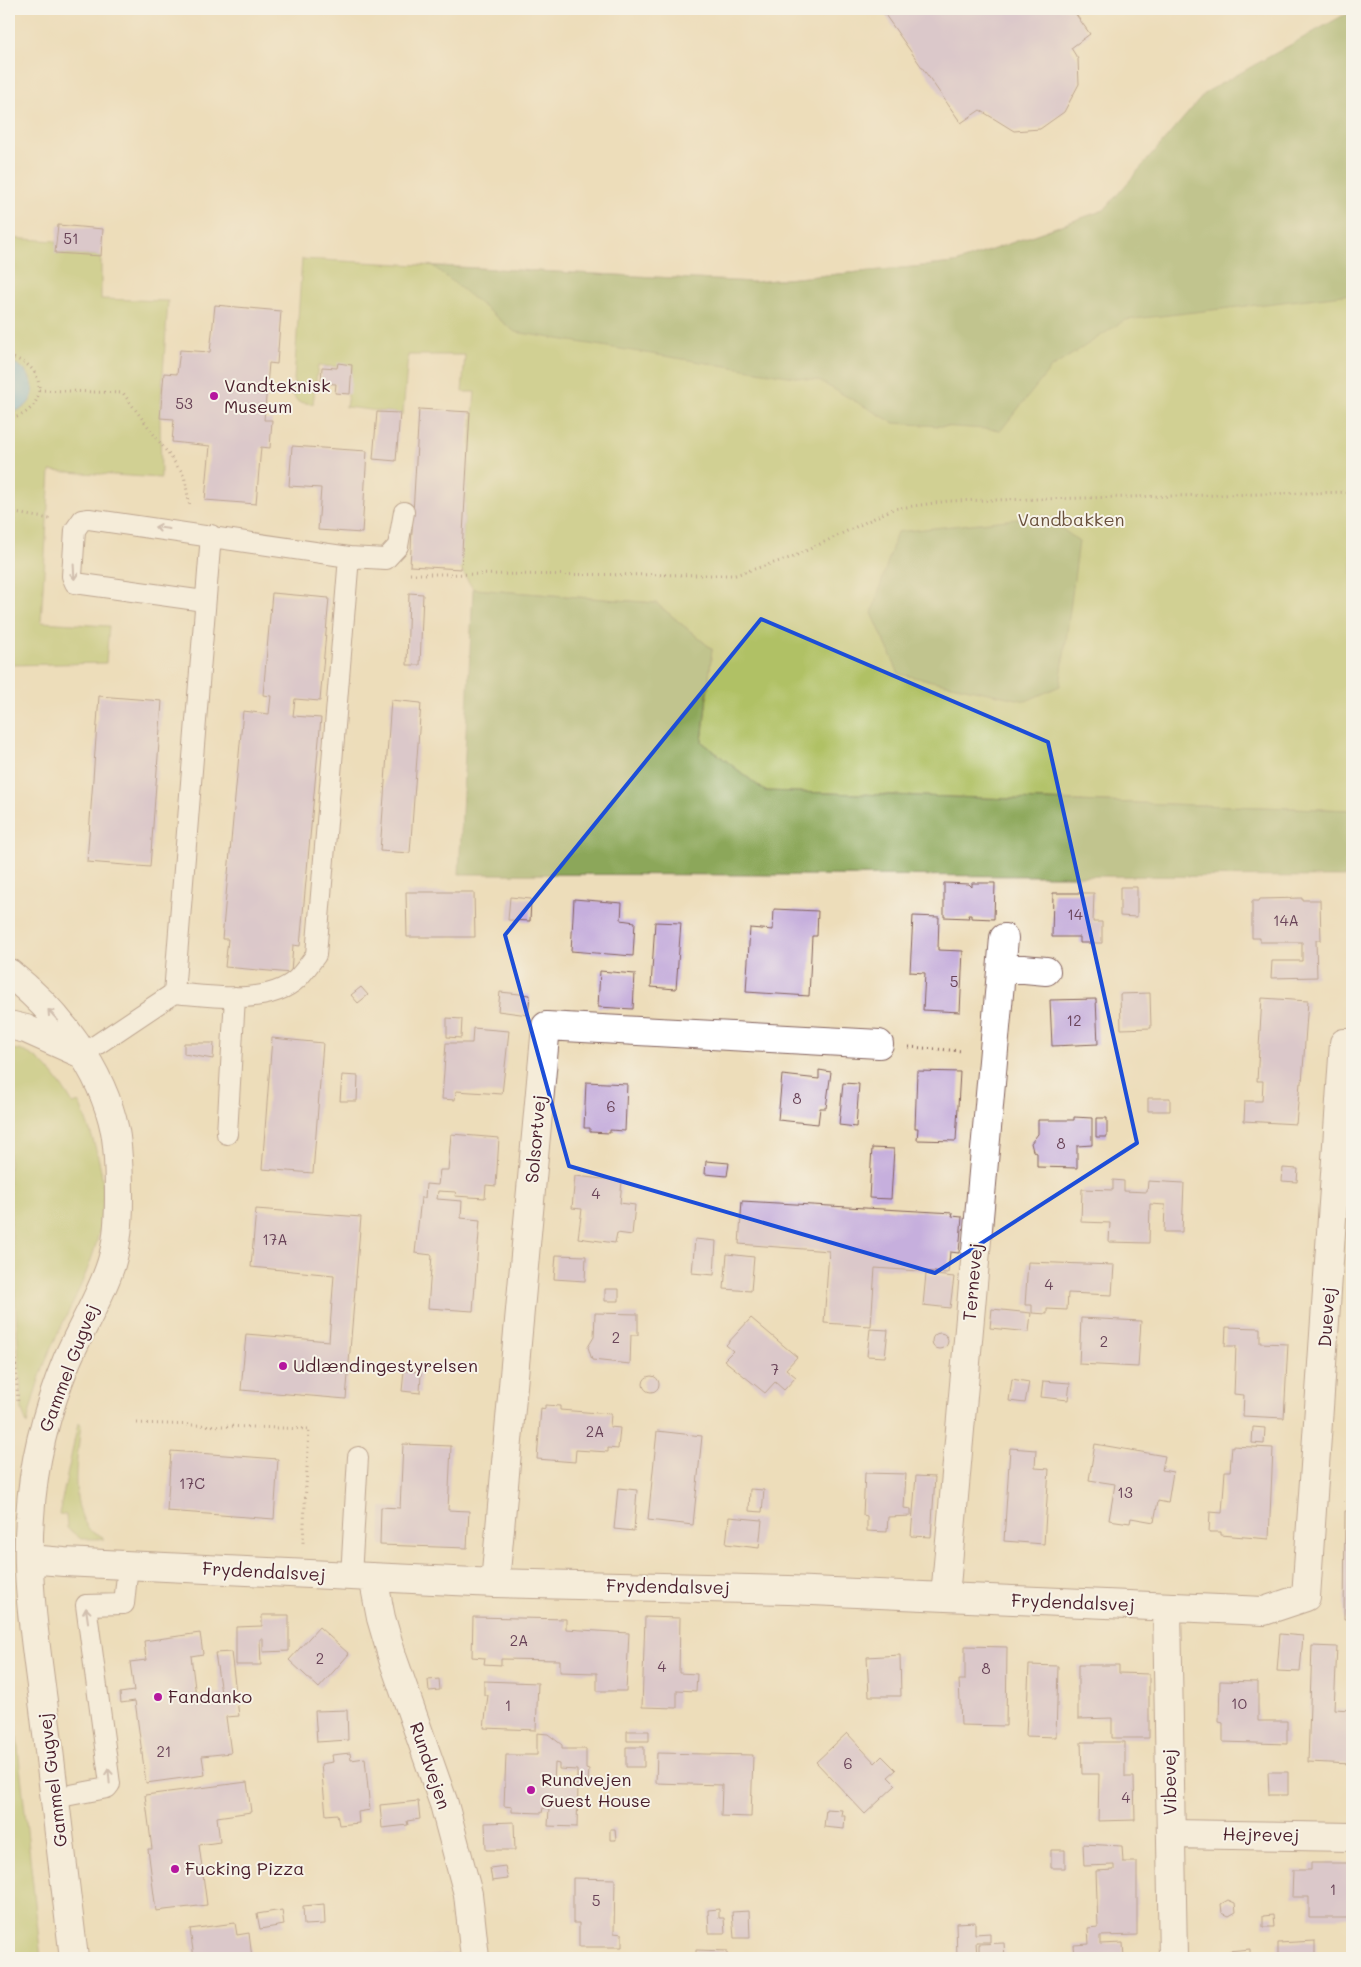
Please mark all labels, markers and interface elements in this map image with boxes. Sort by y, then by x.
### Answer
house number: 51 [63,228,79,248]
place label: Vandteknisk Museum [224,373,331,418]
marker: Vandteknisk Museum [208,390,220,402]
house number: 53 [175,393,193,413]
park label: Vandbakken [1017,507,1125,531]
one-way arrow [155,523,171,533]
one-way arrow [69,563,78,579]
house number: 14 [1067,904,1083,924]
house number: 14A [1273,910,1299,930]
house number: 5 [950,971,958,991]
one-way arrow [48,1009,59,1022]
house number: 12 [1066,1010,1082,1030]
house number: 8 [792,1088,802,1108]
street label: Solsortvej [519,1094,551,1184]
house number: 6 [606,1096,616,1116]
house number: 8 [1056,1133,1066,1153]
house number: 4 [592,1183,601,1203]
house number: 17A [262,1229,288,1249]
street label: Ternevej [957,1242,987,1322]
house number: 4 [1045,1274,1054,1294]
street label: Duevej [1312,1286,1340,1348]
street label: Gammel Gugvej [33,1300,103,1435]
house number: 2 [612,1327,620,1347]
house number: 2 [1100,1331,1108,1351]
place label: Udlændingestyrelsen [293,1353,478,1377]
house number: 7 [771,1359,779,1379]
marker: Udlændingestyrelsen [277,1360,289,1372]
house number: 2A [586,1421,604,1441]
house number: 17C [179,1473,205,1493]
house number: 13 [1117,1482,1133,1502]
street label: Frydendalsvej [202,1556,326,1586]
street label: Frydendalsvej [606,1573,730,1599]
street label: Frydendalsvej [1011,1588,1135,1616]
one-way arrow [82,1607,92,1623]
house number: 2A [510,1630,528,1650]
house number: 2 [316,1648,324,1668]
house number: 4 [658,1656,667,1676]
house number: 8 [981,1658,991,1678]
place label: Fandanko [168,1684,252,1708]
marker: Fandanko [152,1691,164,1703]
house number: 10 [1231,1693,1247,1713]
house number: 1 [505,1695,511,1715]
street label: Gammel Gugvej [32,1712,72,1849]
street label: Rundvejen [405,1719,457,1812]
house number: 21 [156,1741,172,1761]
street label: Vibevej [1156,1749,1182,1815]
house number: 6 [843,1753,853,1773]
place label: Rundvejen Guest House [541,1767,651,1812]
one-way arrow [104,1768,113,1784]
marker: Rundvejen Guest House [525,1784,537,1796]
house number: 4 [1122,1787,1131,1807]
street label: Hejrevej [1222,1821,1300,1847]
place label: Fucking Pizza [185,1856,304,1880]
marker: Fucking Pizza [169,1863,181,1875]
house number: 1 [1330,1879,1336,1899]
house number: 5 [592,1890,600,1910]

